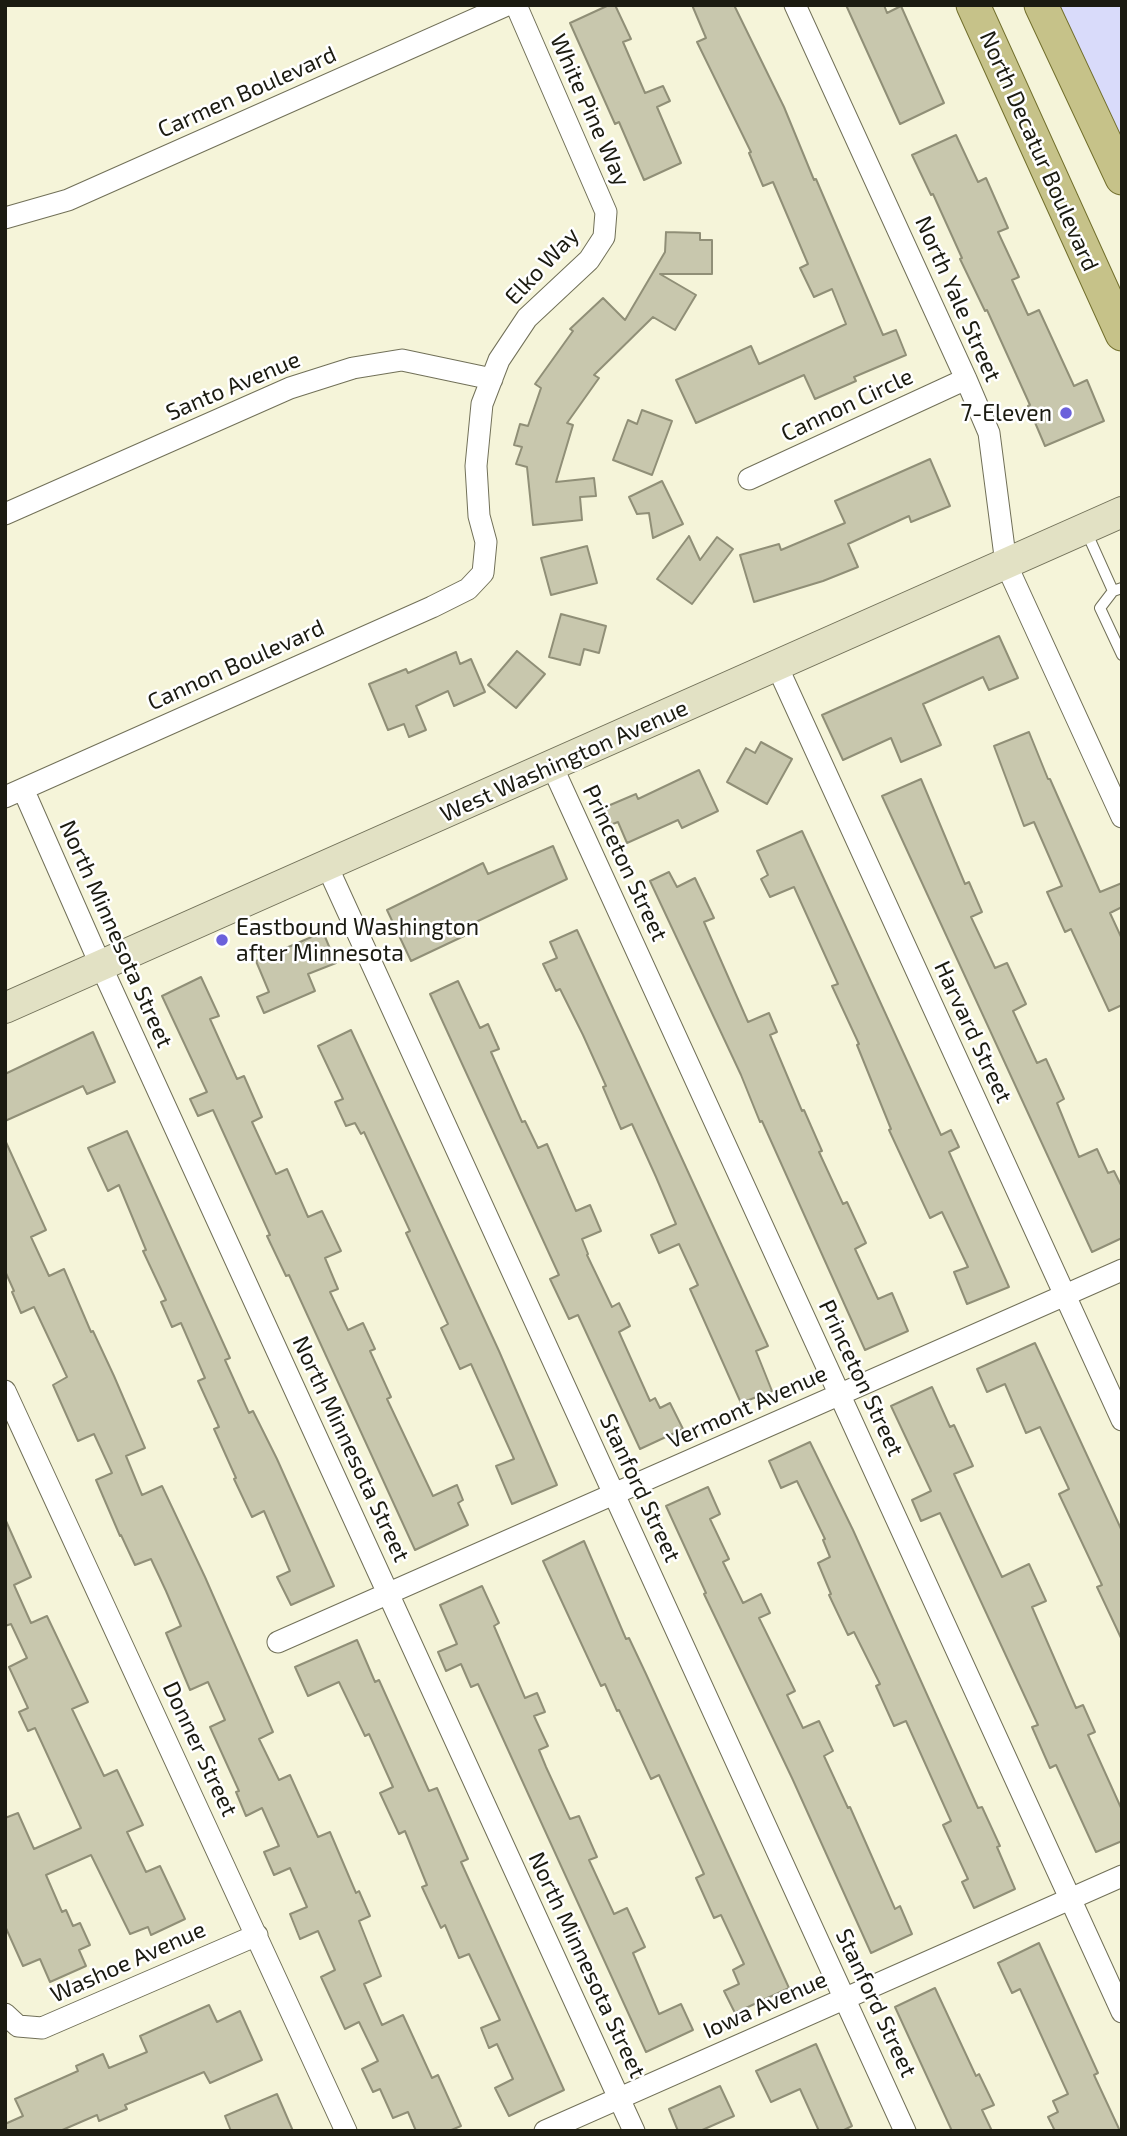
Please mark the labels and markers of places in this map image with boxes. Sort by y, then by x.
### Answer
place label: 7-Eleven [961,399,1052,427]
marker: 7-Eleven [1058,405,1074,421]
place label: Eastbound Washington after Minnesota [236,913,479,967]
marker: Eastbound Washington after Minnesota [214,932,230,948]

